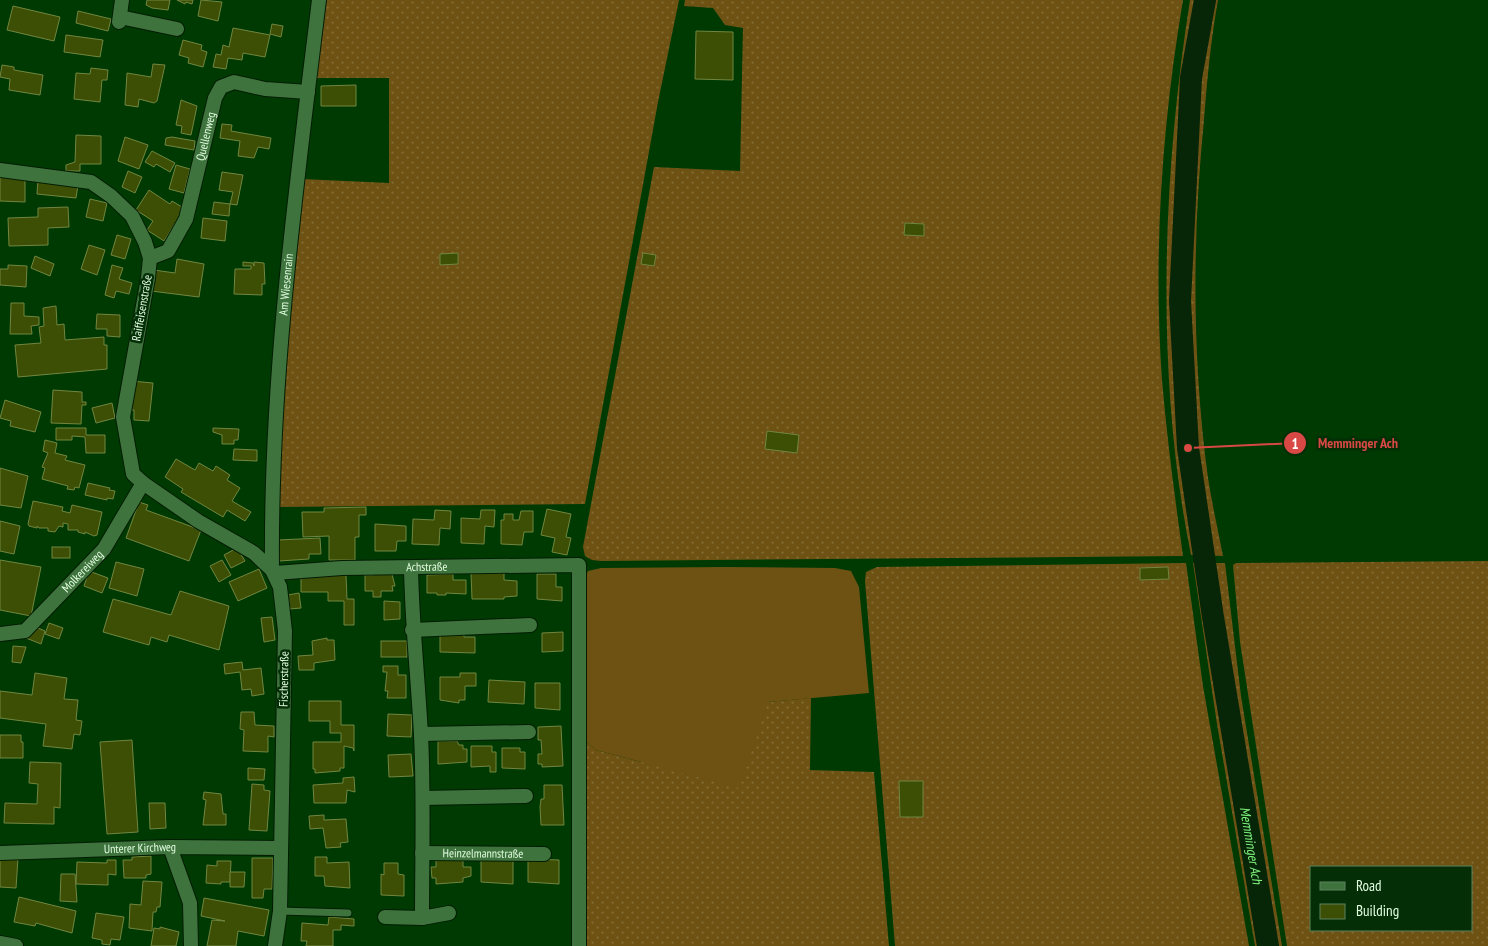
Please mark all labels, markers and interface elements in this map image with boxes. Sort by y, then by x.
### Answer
street label: Quellenweg [192,110,218,162]
street label: Am Wiesenrain [275,253,296,316]
street label: Raiffeisenstraße [128,273,155,342]
callout: Memminger Ach [1283,429,1408,458]
text: 1 [1291,434,1299,453]
text: Memminger Ach [1318,434,1398,452]
street label: Molkereiweg [58,547,106,595]
street label: Achstraße [406,559,448,574]
street label: Fischerstraße [276,651,291,707]
water label: Memminger Ach [1236,805,1267,886]
street label: Unterer Kirchweg [104,839,176,856]
street label: Heinzelmannstraße [443,845,523,861]
legend [1310,866,1473,931]
text: Road [1356,876,1382,895]
text: Building [1356,901,1399,920]

